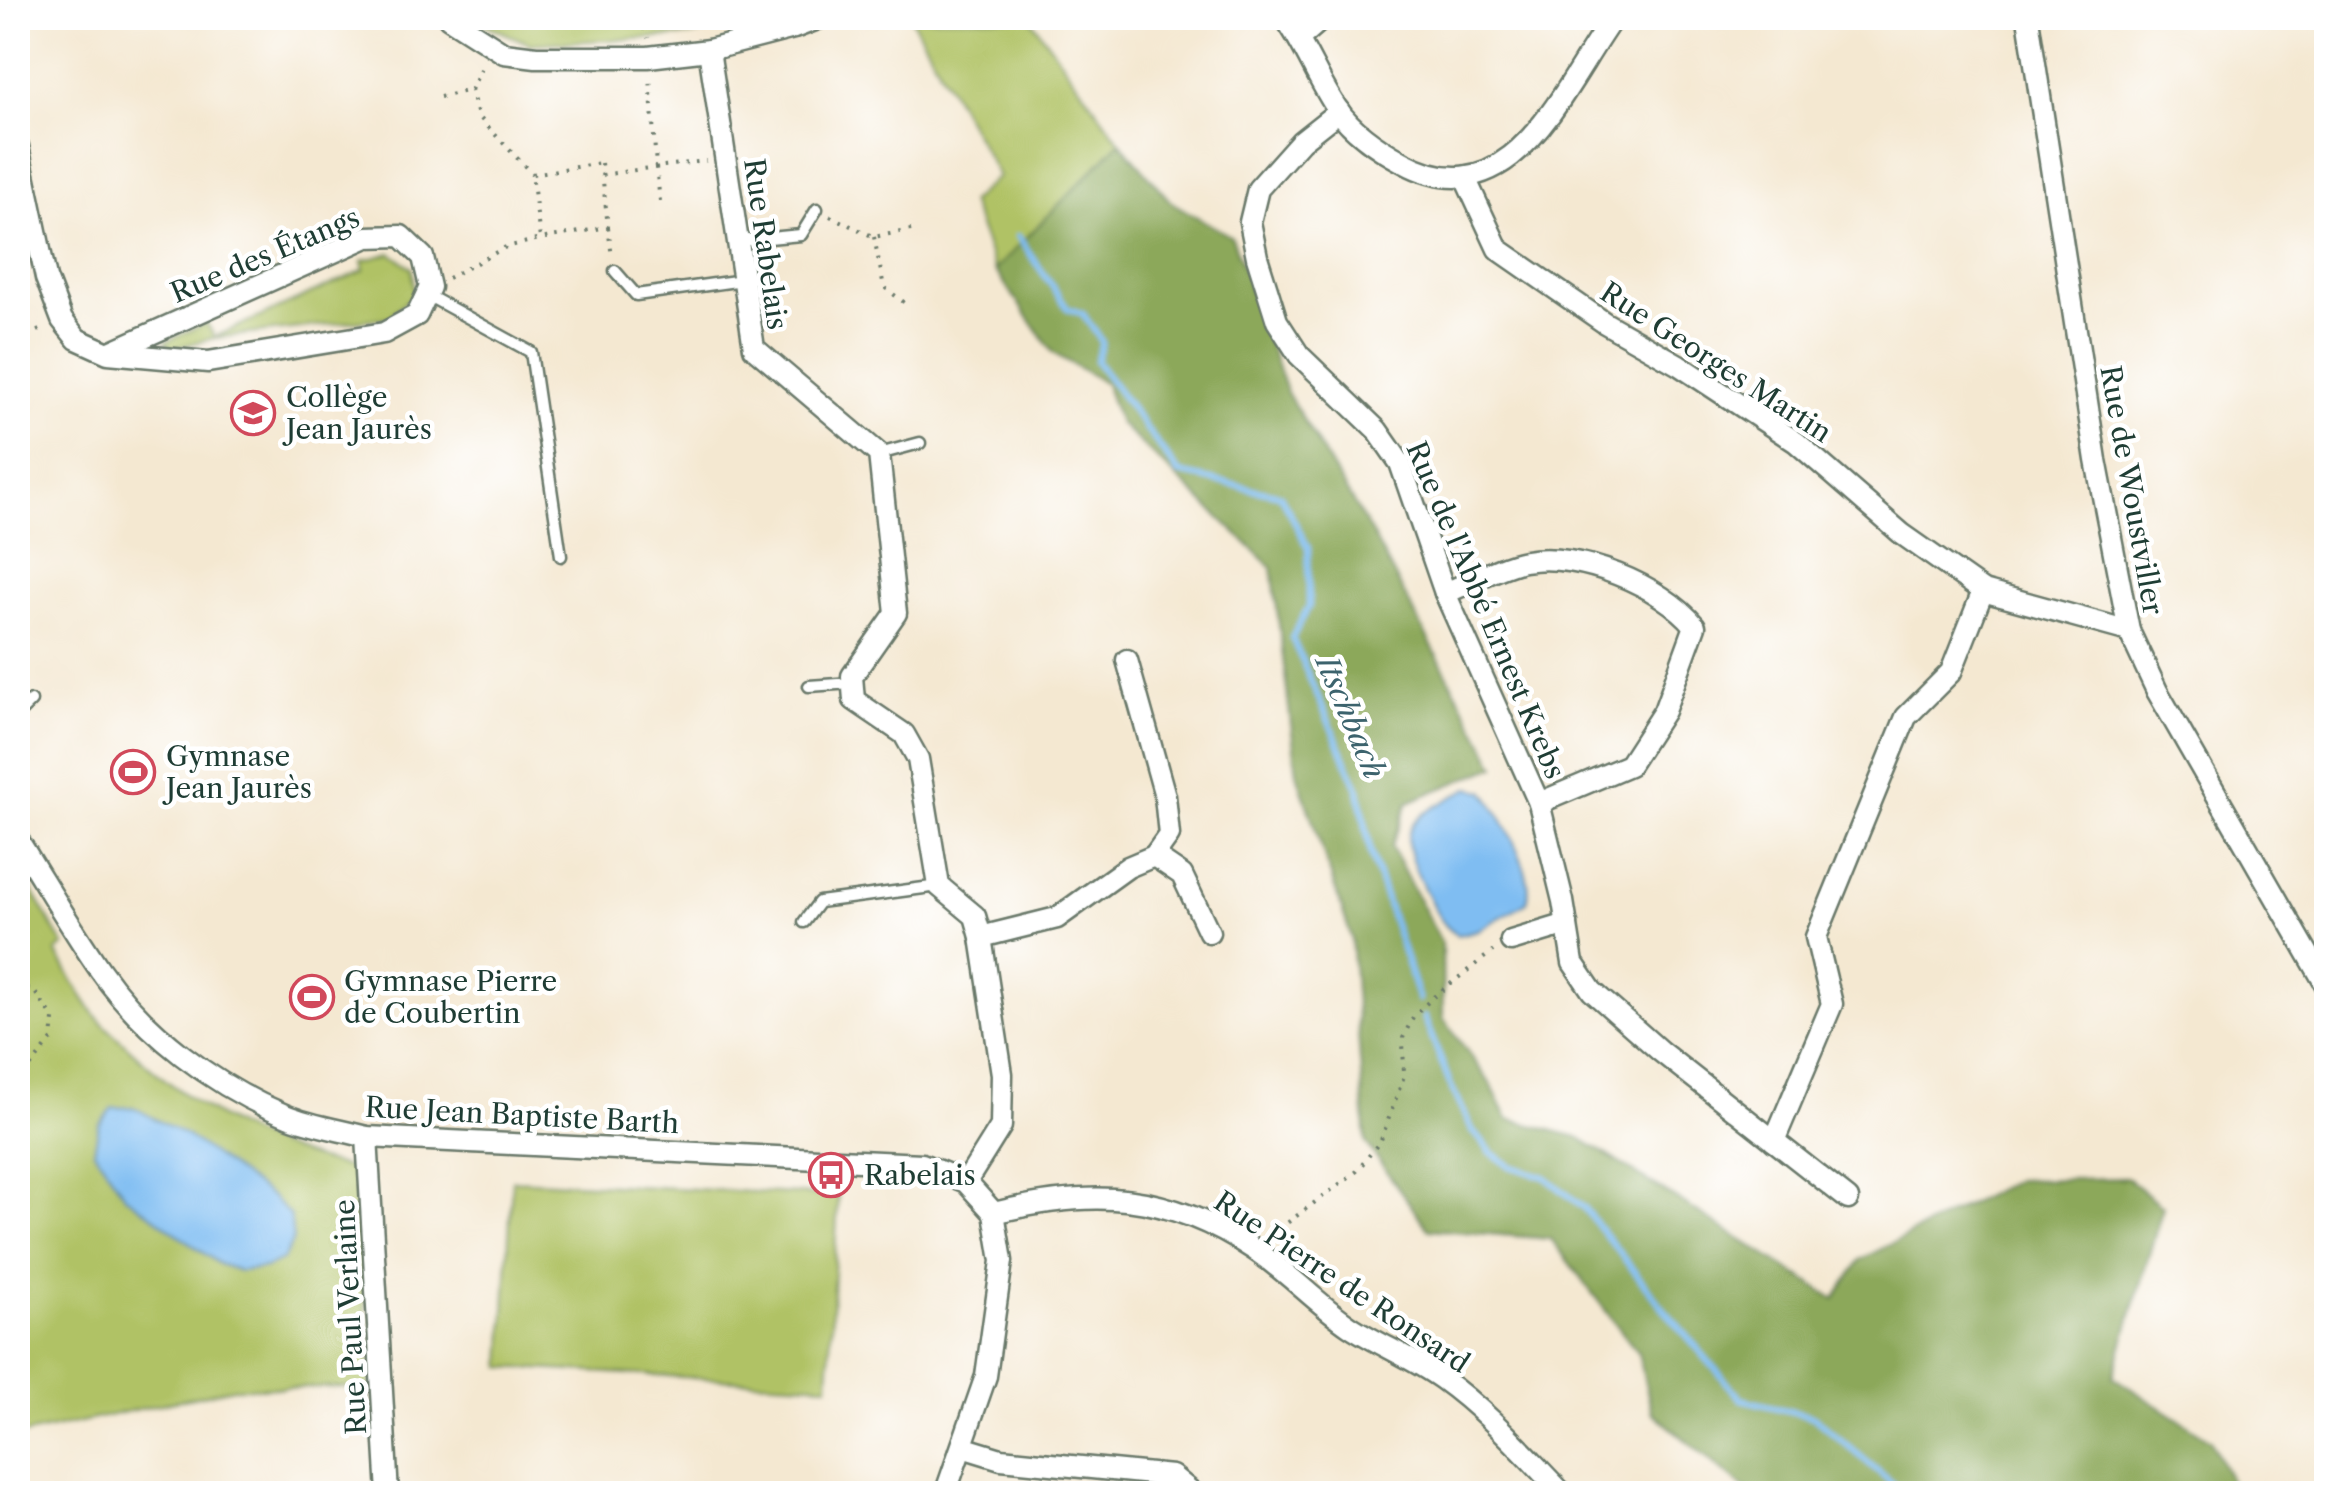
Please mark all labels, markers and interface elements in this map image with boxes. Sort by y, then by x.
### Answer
street label: Rue Rabelais [737,156,795,332]
street label: Rue des Étangs [166,200,364,310]
street label: Rue Georges Martin [1594,275,1838,449]
street label: Rue de Woustviller [2093,363,2171,617]
place label: Collège Jean Jaurès [282,380,432,446]
school or university icon: Collège Jean Jaurès [230,390,276,436]
street label: Rue de l'Abbé Ernest Krebs [1399,436,1573,784]
water label: Itschbach [1307,648,1393,784]
place label: Gymnase Jean Jaurès [162,739,312,805]
sports icon: Gymnase Jean Jaurès [110,749,156,795]
place label: Gymnase Pierre de Coubertin [344,964,557,1030]
sports icon: Gymnase Pierre de Coubertin [289,974,335,1020]
street label: Rue Jean Baptiste Barth [364,1090,680,1140]
bus stop icon: Rabelais [808,1152,854,1198]
place label: Rabelais [864,1158,976,1192]
street label: Rue Pierre de Ronsard [1208,1184,1476,1380]
street label: Rue Paul Verlaine [327,1198,373,1436]

